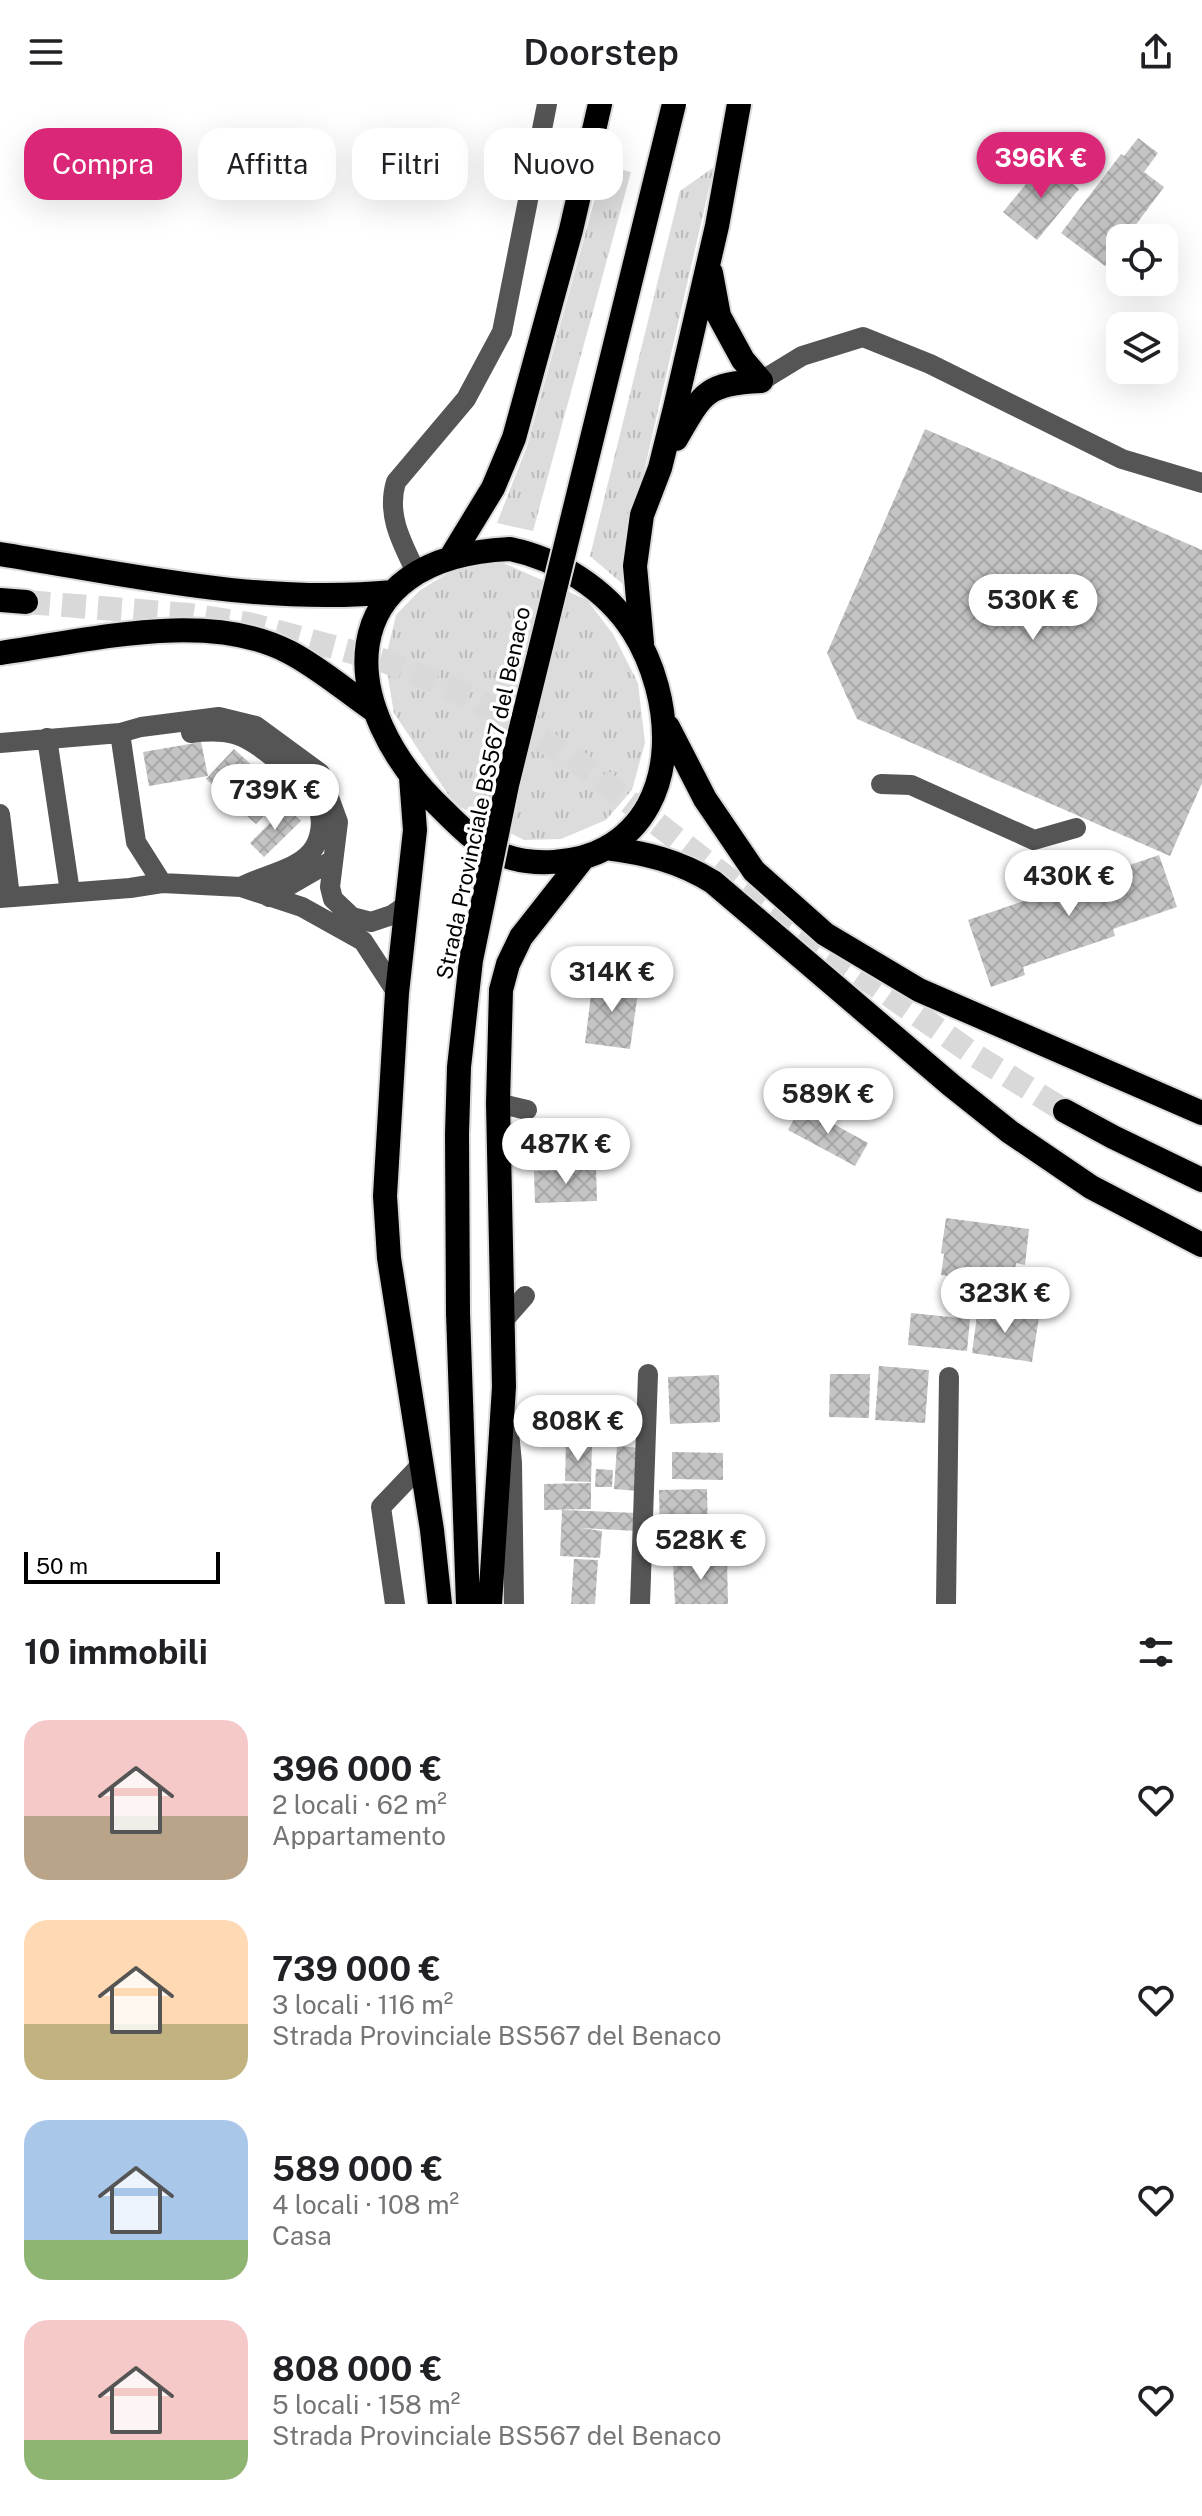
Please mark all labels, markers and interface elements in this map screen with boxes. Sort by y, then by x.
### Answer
icon: menu [24,30,68,74]
icon: share [1134,30,1178,74]
text: Doorstep [523,31,679,73]
chip: Compra [24,128,182,200]
chip: Affitta [198,128,336,200]
chip: Filtri [352,128,468,200]
chip: Nuovo [484,128,623,200]
pin: 396K € [976,132,1106,200]
text: 396K € [995,142,1087,173]
map controls [1106,224,1178,384]
button: locate [1106,224,1178,296]
button: layers [1106,312,1178,384]
pin: 530K € [968,574,1098,642]
text: 530K € [987,584,1079,615]
street label: Strada Provinciale BS567 del Benaco [431,604,535,982]
pin: 739K € [210,764,340,832]
text: 739K € [229,774,321,805]
pin: 430K € [1004,850,1134,918]
text: 430K € [1023,860,1115,891]
pin: 314K € [547,946,677,1014]
text: 314K € [569,956,655,987]
pin: 589K € [763,1068,893,1136]
text: 589K € [781,1078,875,1109]
pin: 487K € [501,1118,631,1186]
text: 487K € [520,1128,612,1159]
pin: 323K € [940,1267,1070,1335]
text: 323K € [959,1277,1051,1308]
pin: 808K € [513,1395,643,1463]
text: 808K € [532,1405,624,1436]
pin: 528K € [636,1514,766,1582]
text: 528K € [655,1524,747,1555]
scale bar [24,1548,220,1584]
text: 50 m [36,1553,88,1579]
icon: filters [1134,1630,1178,1674]
text: 10 immobili [24,1632,208,1672]
text: 396 000 € [272,1749,442,1789]
icon: home [88,1752,184,1848]
icon: heart [1134,1778,1178,1822]
text: 2 locali · 62 m² [272,1789,447,1820]
text: Appartamento [272,1820,446,1851]
text: 739 000 € [272,1949,441,1989]
icon: home [88,1952,184,2048]
icon: heart [1134,1978,1178,2022]
text: 3 locali · 116 m² [272,1989,453,2020]
text: Strada Provinciale BS567 del Benaco [272,2020,722,2051]
text: 589 000 € [272,2149,443,2189]
icon: home [88,2152,184,2248]
icon: heart [1134,2178,1178,2222]
text: 4 locali · 108 m² [272,2189,459,2220]
text: Casa [272,2220,332,2251]
text: 808 000 € [272,2349,442,2389]
icon: home [88,2352,184,2448]
icon: heart [1134,2378,1178,2422]
text: 5 locali · 158 m² [272,2389,460,2420]
text: Strada Provinciale BS567 del Benaco [272,2420,722,2451]

